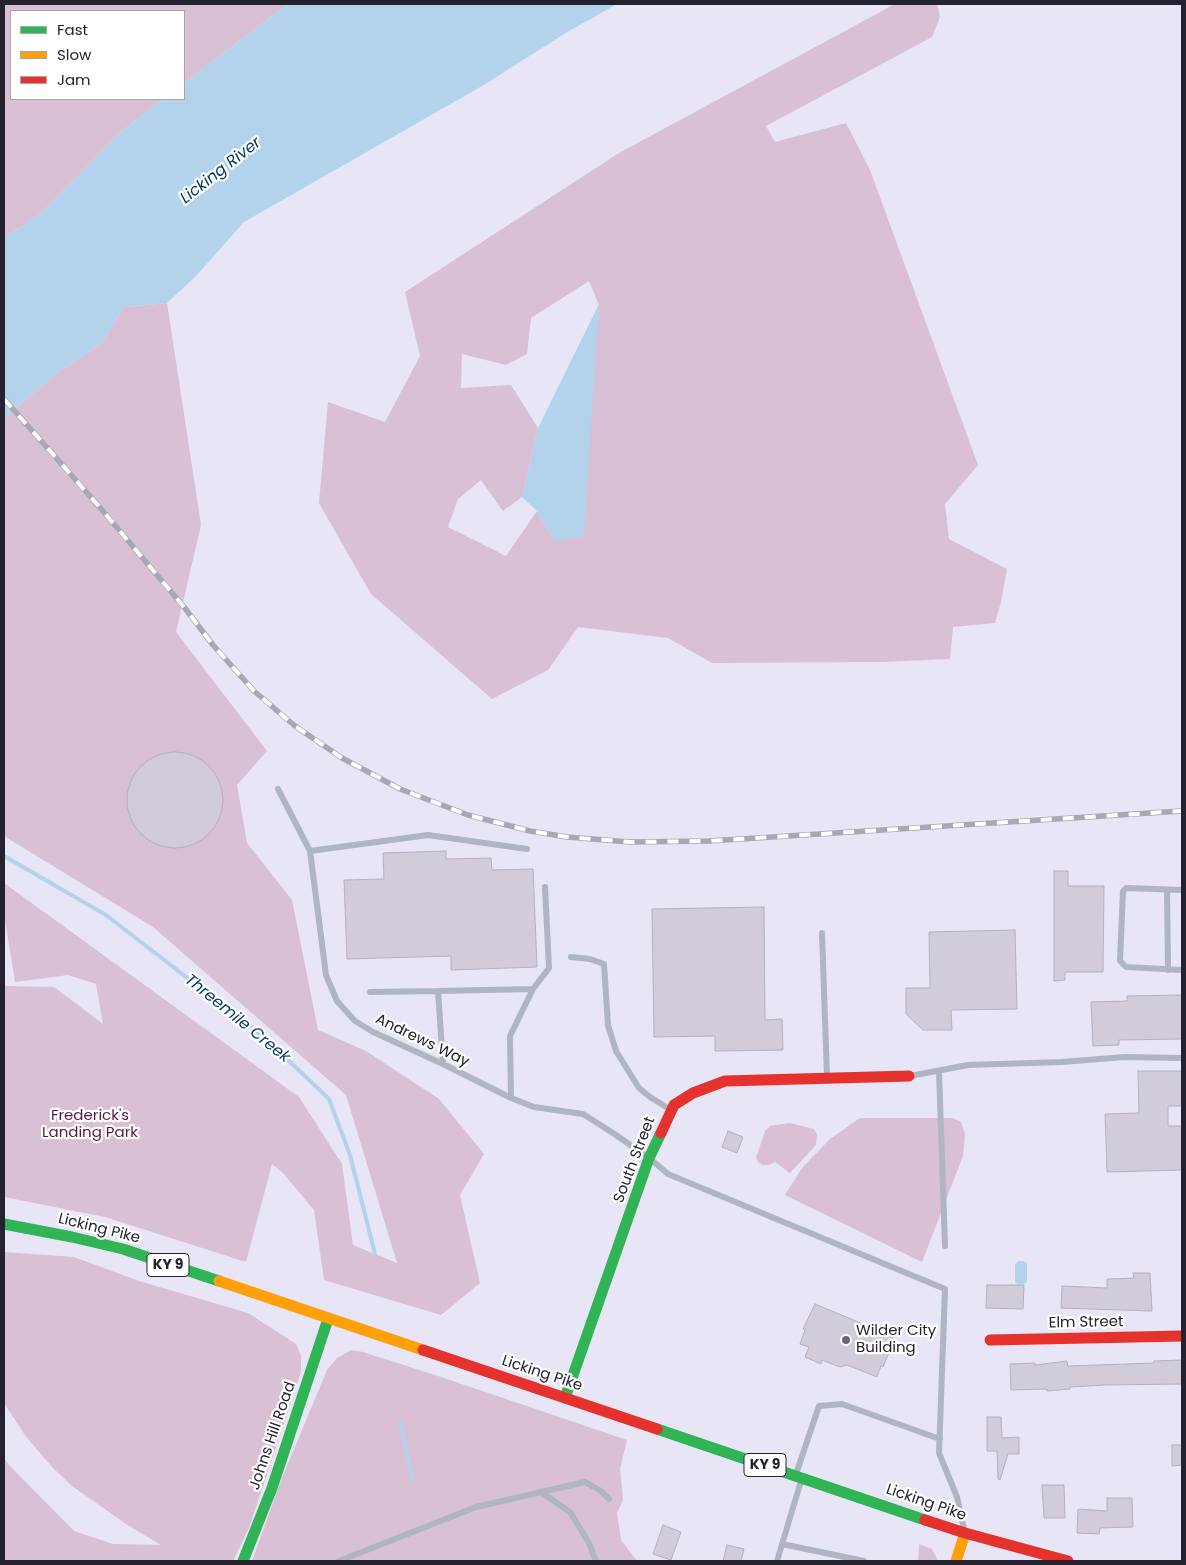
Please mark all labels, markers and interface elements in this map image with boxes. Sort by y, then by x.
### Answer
legend [10,10,185,100]
text: Fast [57,19,88,40]
text: Slow [57,44,91,65]
text: Jam [57,69,91,90]
water label: Licking River [177,134,265,208]
water label: Threemile Creek [180,971,294,1067]
street label: Andrews Way [372,1011,472,1071]
park label: Frederick's Landing Park [42,1107,138,1142]
street label: South Street [610,1114,660,1206]
street label: Licking Pike [56,1210,142,1248]
road number: KY 9 [147,1254,189,1276]
street label: Elm Street [1048,1313,1124,1333]
place label: Wilder City Building [856,1322,936,1357]
marker: Wilder City Building [840,1334,852,1346]
street label: Licking Pike [499,1352,585,1396]
street label: Johns Hill Road [246,1380,300,1492]
road number: KY 9 [744,1454,786,1476]
street label: Licking Pike [883,1481,969,1525]

